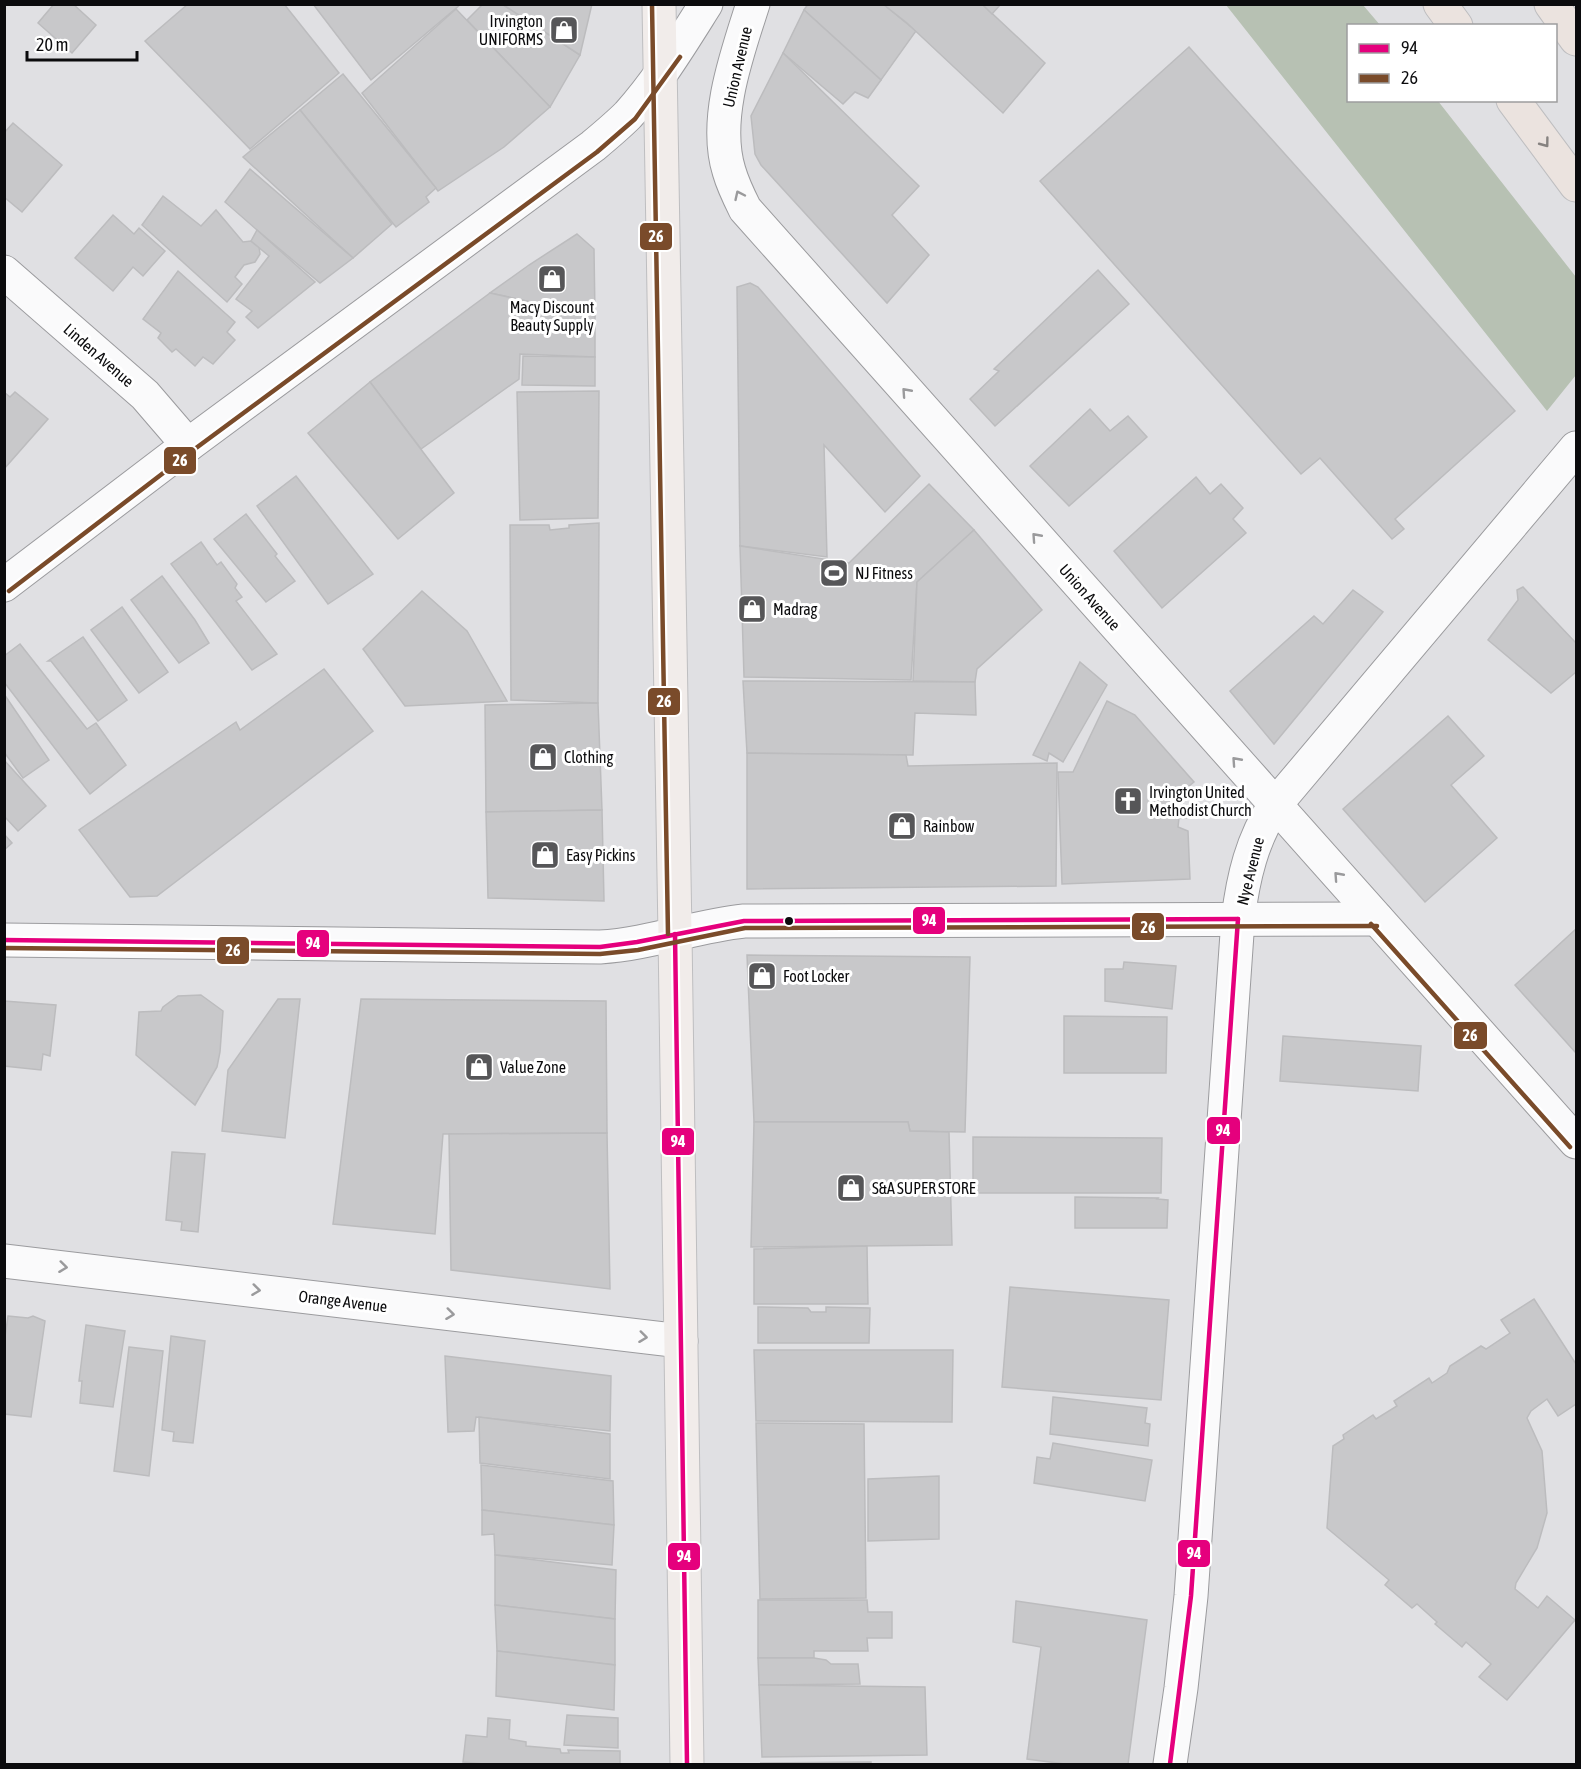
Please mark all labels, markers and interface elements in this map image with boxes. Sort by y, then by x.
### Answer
place label: Irvington UNIFORMS [479,12,543,48]
shop icon: Irvington UNIFORMS [548,14,580,46]
scale bar [27,24,136,62]
legend [1347,24,1557,102]
street label: Union Avenue [719,25,755,109]
text: 20 m [36,34,68,55]
text: 94 [1401,37,1418,58]
text: 26 [1401,67,1418,88]
one-way arrow [1537,136,1548,147]
one-way arrow [734,190,746,201]
line badge: 26 [639,222,673,251]
text: 26 [648,227,664,245]
shop icon: Macy Discount Beauty Supply [536,263,568,295]
place label: Macy Discount Beauty Supply [510,298,595,335]
street label: Linden Avenue [60,320,138,390]
one-way arrow [902,388,913,399]
line badge: 26 [163,446,197,475]
text: 26 [172,451,188,469]
one-way arrow [1032,534,1043,544]
sports icon: NJ Fitness [818,557,850,589]
street label: Union Avenue [1056,560,1124,634]
place label: NJ Fitness [855,564,913,582]
shop icon: Madrag [736,593,768,625]
place label: Madrag [773,600,818,619]
line badge: 26 [647,687,681,716]
text: 26 [656,692,672,710]
shop icon: Clothing [527,741,559,773]
place label: Clothing [564,748,614,767]
one-way arrow [1232,757,1243,768]
place label: Irvington United Methodist Church [1149,783,1252,819]
church icon: Irvington United Methodist Church [1112,785,1144,817]
shop icon: Rainbow [886,810,918,842]
place label: Rainbow [923,817,975,835]
street label: Nye Avenue [1233,835,1268,907]
shop icon: Easy Pickins [529,839,561,871]
place label: Easy Pickins [566,846,636,865]
one-way arrow [1334,872,1345,882]
line badge: 94 [912,906,946,935]
text: 94 [921,911,937,929]
line badge: 26 [1131,912,1165,941]
unlabelled marker [783,915,795,927]
text: 26 [1140,918,1156,936]
line badge: 94 [296,929,330,958]
text: 94 [305,934,321,952]
line badge: 26 [216,936,250,965]
text: 26 [225,941,241,959]
shop icon: Foot Locker [746,960,778,992]
place label: Foot Locker [783,967,850,985]
line badge: 26 [1453,1021,1488,1050]
text: 26 [1462,1026,1478,1044]
shop icon: Value Zone [463,1051,495,1083]
place label: Value Zone [500,1058,566,1076]
line badge: 94 [1206,1116,1241,1145]
text: 94 [1215,1121,1231,1139]
line badge: 94 [661,1127,695,1156]
text: 94 [670,1132,686,1150]
shop icon: S&A SUPER STORE [835,1172,867,1204]
place label: S&A SUPER STORE [872,1179,976,1197]
one-way arrow [58,1261,67,1273]
one-way arrow [252,1284,261,1296]
street label: Orange Avenue [297,1287,388,1316]
one-way arrow [445,1307,454,1319]
one-way arrow [639,1330,648,1342]
line badge: 94 [1177,1539,1211,1568]
line badge: 94 [667,1542,701,1571]
text: 94 [1186,1544,1202,1562]
text: 94 [676,1547,692,1565]

